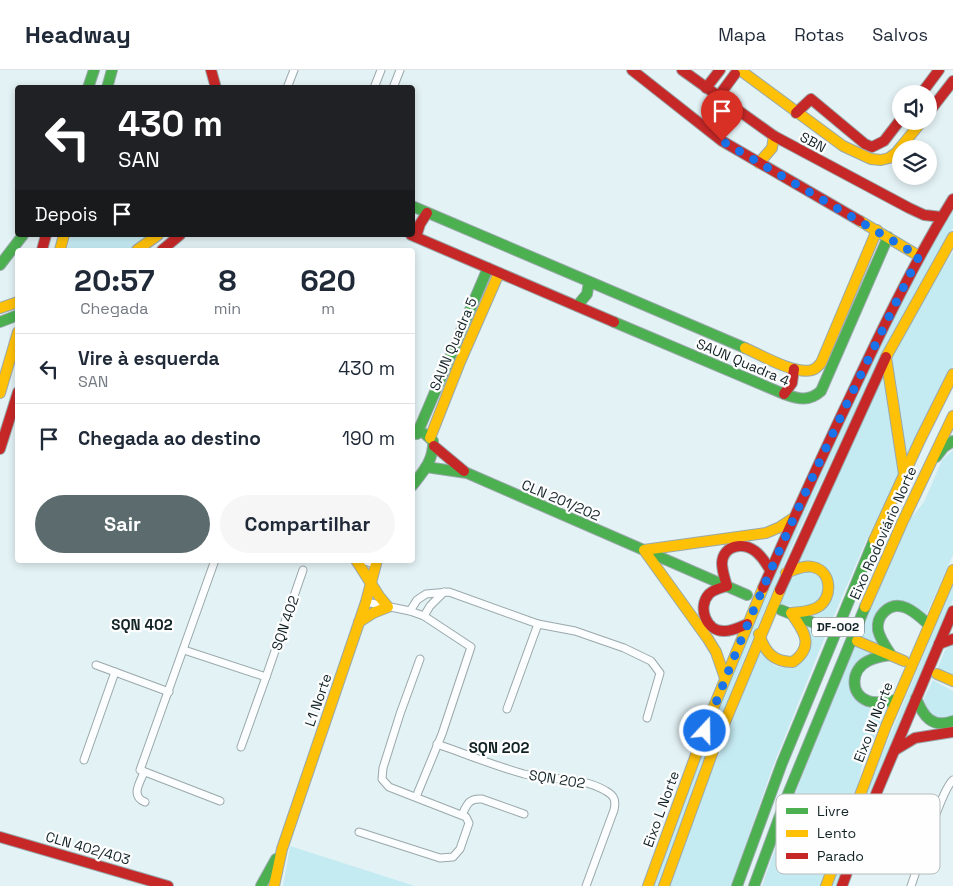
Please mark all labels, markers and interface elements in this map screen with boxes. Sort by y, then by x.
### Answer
text: Headway [25,19,131,50]
text: Mapa [718,23,766,46]
text: Rotas [794,23,844,46]
text: Salvos [872,23,928,46]
map controls [892,85,937,185]
button: sound [892,85,937,130]
pin [701,90,743,141]
icon: arrive [708,97,736,125]
text: 430 m [118,102,223,146]
icon: left [35,105,100,170]
street label: SBN [797,128,829,156]
button: layers [892,140,937,185]
text: SAN [118,145,160,173]
icon: arrive [108,200,136,228]
text: Depois [35,202,98,227]
text: 20:57 [74,261,155,300]
text: 8 [218,261,236,300]
text: 620 [300,261,356,300]
street label: SAUN Quadra 5 [425,295,481,393]
text: Chegada [80,298,148,319]
text: min [214,298,241,319]
text: m [321,298,335,319]
street label: SAUN Quadra 4 [694,334,793,390]
text: Vire à esquerda [78,346,220,371]
icon: left [35,355,63,383]
text: 430 m [338,356,395,381]
text: SAN [78,371,108,392]
icon: arrive [35,425,63,453]
text: Chegada ao destino [78,426,261,451]
text: 190 m [342,426,395,451]
street label: Eixo Rodoviário Norte [845,464,921,602]
street label: CLN 201/202 [519,475,603,525]
button: Sair [35,495,210,553]
button: Compartilhar [220,495,395,553]
street label: SQN 402 [267,593,303,653]
district label: SQN 402 [111,615,173,634]
road number: DF-002 [812,618,864,636]
street label: L1 Norte [301,671,335,729]
street label: Eixo W Norte [849,679,897,765]
position arrow [678,704,730,756]
district label: SQN 202 [469,738,529,757]
street label: SQN 202 [528,766,586,792]
street label: Eixo L Norte [639,768,683,850]
legend [776,794,940,874]
text: Livre [817,802,849,820]
text: Lento [817,824,856,842]
street label: CLN 402/403 [44,827,132,869]
text: Parado [817,847,864,865]

